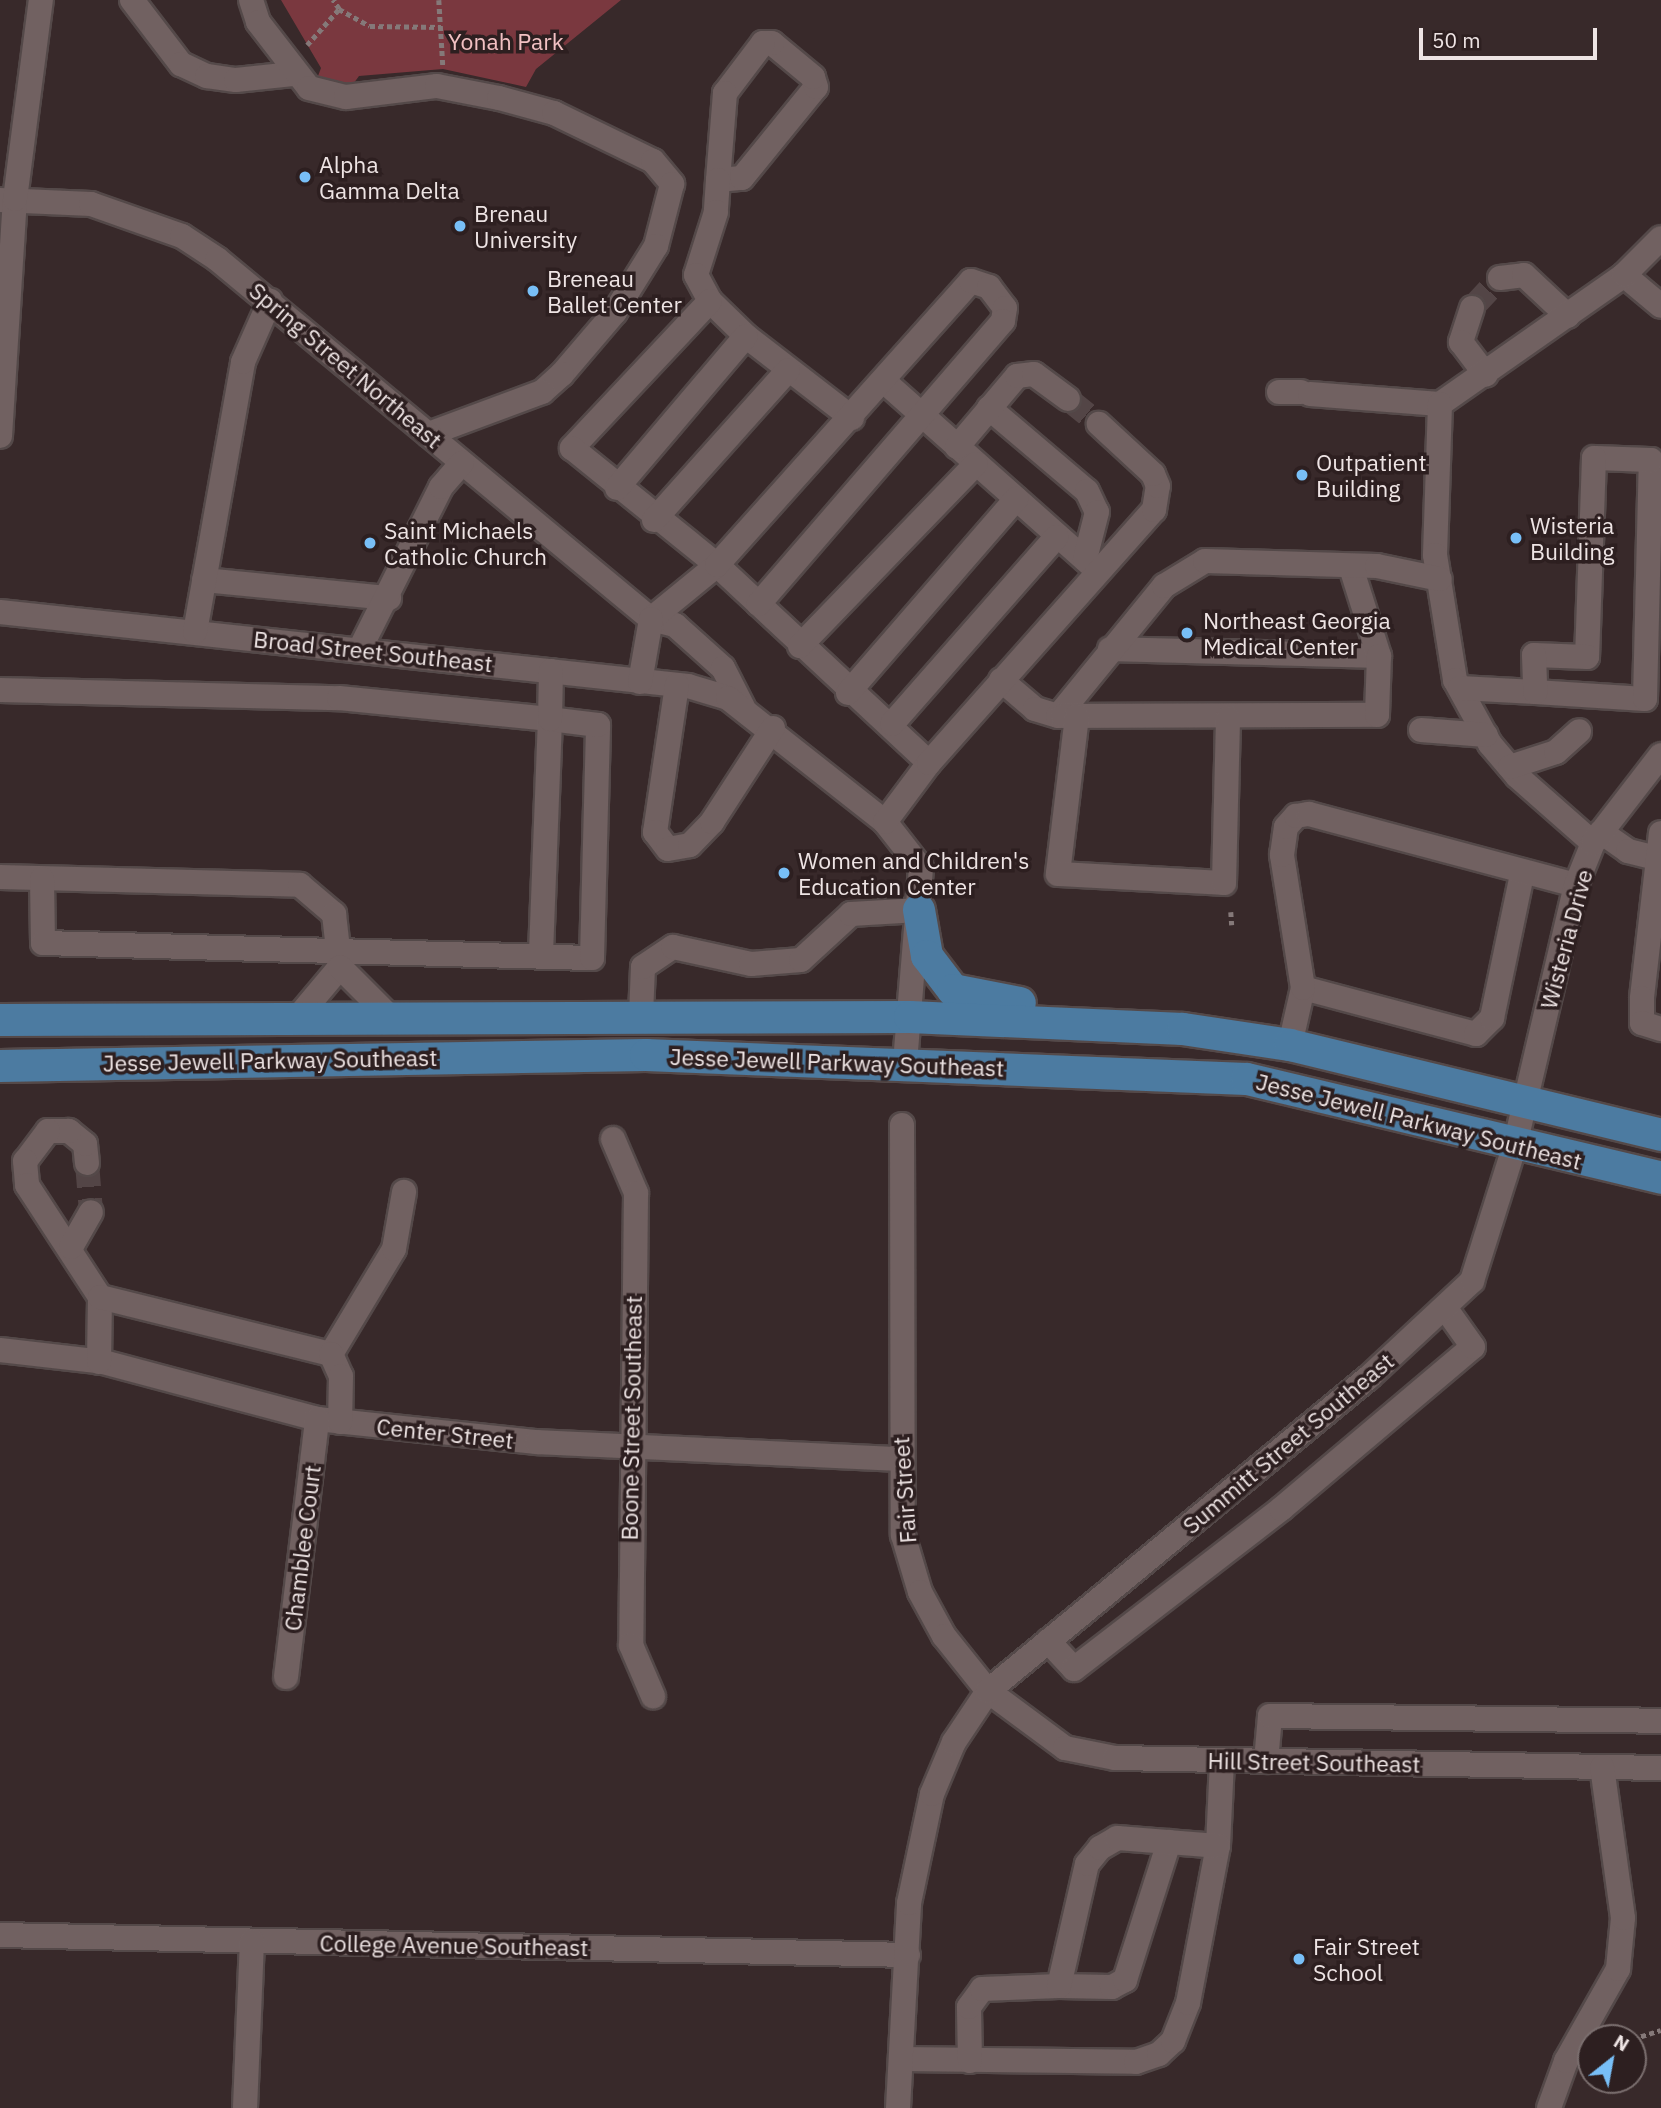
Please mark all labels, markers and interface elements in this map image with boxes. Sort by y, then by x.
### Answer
scale bar [1423,14,1602,58]
text: 50 m [1432,26,1481,54]
park label: Yonah Park [448,27,564,55]
place label: Alpha Gamma Delta [319,150,460,204]
marker: Alpha Gamma Delta [297,169,313,185]
place label: Brenau University [474,199,577,253]
marker: Brenau University [452,218,468,234]
place label: Breneau Ballet Center [547,264,682,318]
street label: Spring Street Northeast [244,276,448,454]
marker: Breneau Ballet Center [525,283,541,299]
place label: Outpatient Building [1316,448,1427,502]
marker: Outpatient Building [1294,467,1310,483]
place label: Wisteria Building [1530,511,1614,565]
place label: Saint Michaels Catholic Church [384,516,547,570]
marker: Wisteria Building [1508,530,1524,546]
marker: Saint Michaels Catholic Church [362,535,378,551]
place label: Northeast Georgia Medical Center [1203,606,1391,660]
marker: Northeast Georgia Medical Center [1177,623,1197,643]
street label: Broad Street Southeast [252,625,494,677]
place label: Women and Children's Education Center [798,846,1029,900]
marker: Women and Children's Education Center [776,865,792,881]
street label: Wisteria Drive [1534,866,1598,1012]
street label: Jesse Jewell Parkway Southeast [669,1042,1005,1082]
street label: Jesse Jewell Parkway Southeast [103,1043,437,1077]
street label: Jesse Jewell Parkway Southeast [1253,1067,1585,1175]
street label: Boone Street Southeast [615,1295,647,1541]
street label: Summitt Street Southeast [1177,1347,1399,1539]
street label: Center Street [375,1412,515,1454]
street label: Fair Street [887,1436,921,1544]
street label: Chamblee Court [278,1464,326,1632]
street label: Hill Street Southeast [1207,1746,1421,1778]
street label: College Avenue Southeast [319,1929,589,1961]
place label: Fair Street School [1313,1932,1420,1986]
marker: Fair Street School [1291,1951,1307,1967]
north arrow [1577,2024,1647,2094]
text: N [1610,2029,1634,2057]

